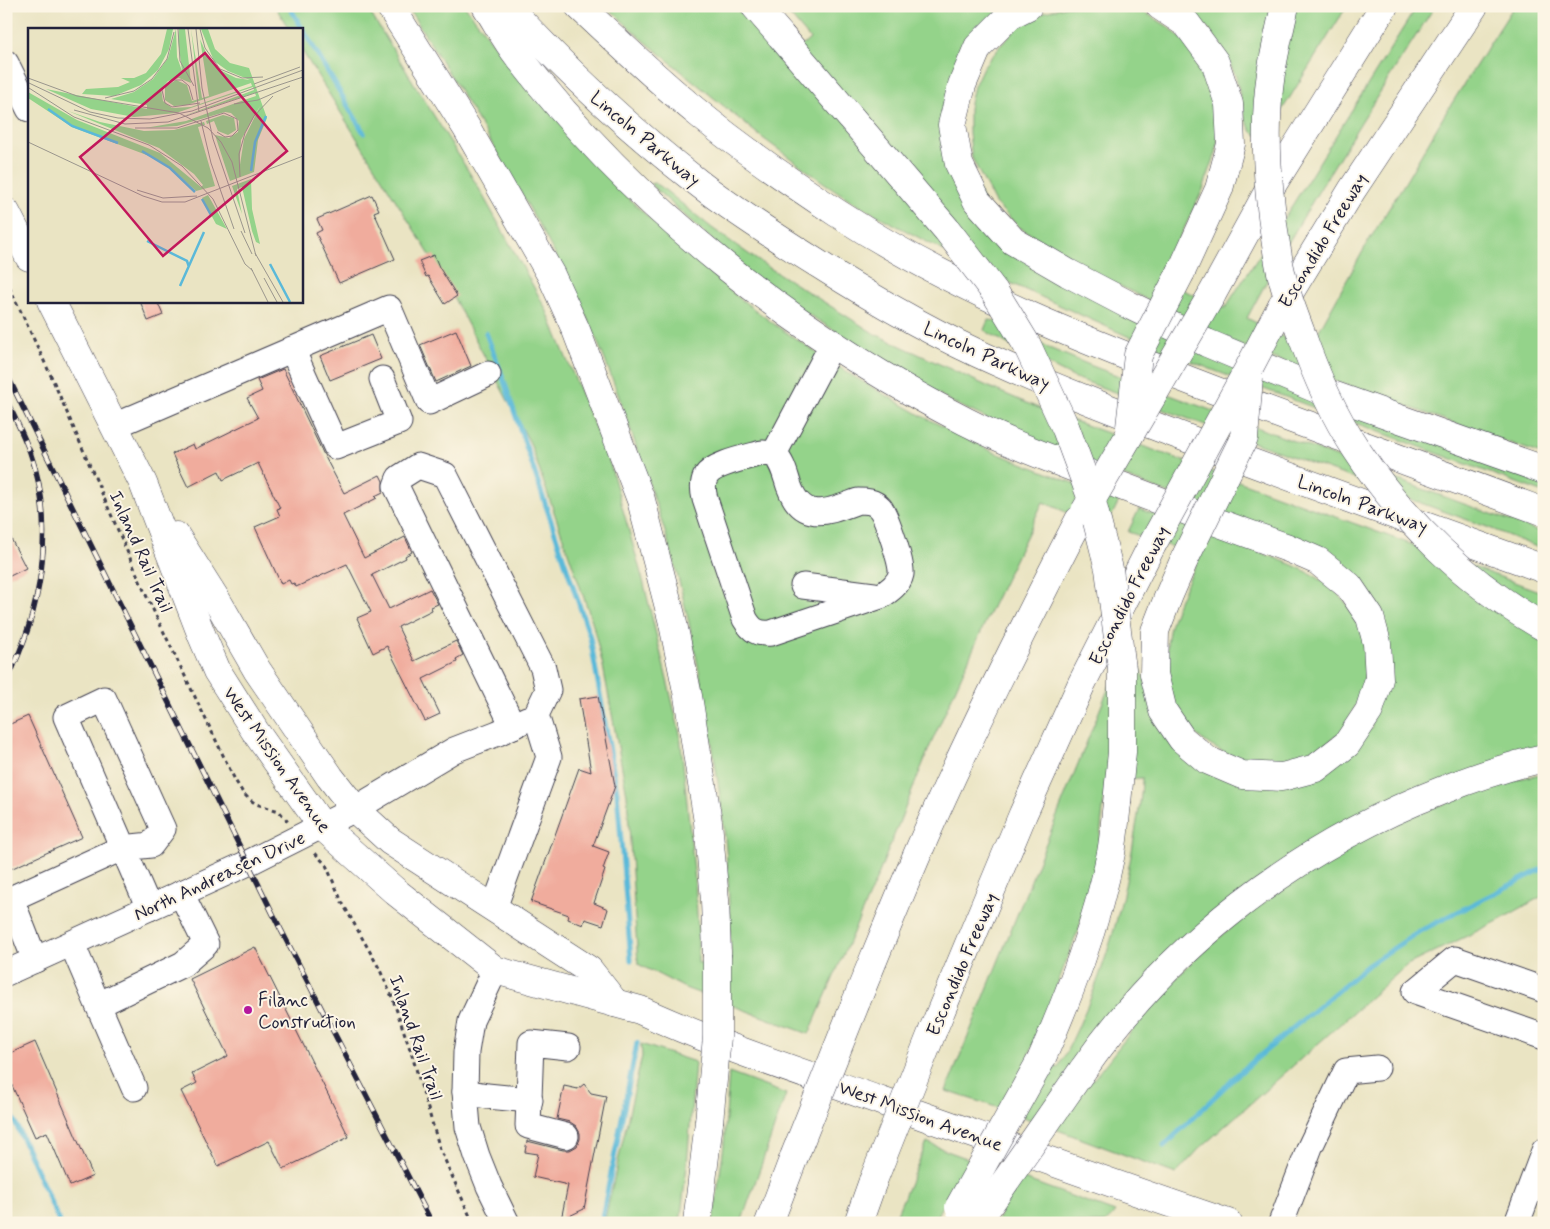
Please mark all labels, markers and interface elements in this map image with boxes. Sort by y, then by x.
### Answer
inset map [28,28,302,302]
street label: Lincoln Parkway [584,86,705,193]
street label: Escondido Freeway [1273,169,1373,313]
street label: Lincoln Parkway [919,316,1054,398]
street label: Lincoln Parkway [1294,469,1431,540]
street label: Inland Rail Trail [103,487,179,616]
street label: Escondido Freeway [1083,522,1175,670]
street label: West Mission Avenue [217,682,337,838]
street label: North Andreasen Drive [130,826,309,927]
street label: Escondido Freeway [921,889,1004,1040]
street label: Inland Rail Trail [383,972,449,1103]
place label: Filanc Construction [258,988,356,1035]
marker: Filanc Construction [242,1004,254,1016]
street label: West Mission Avenue [835,1075,1006,1158]

